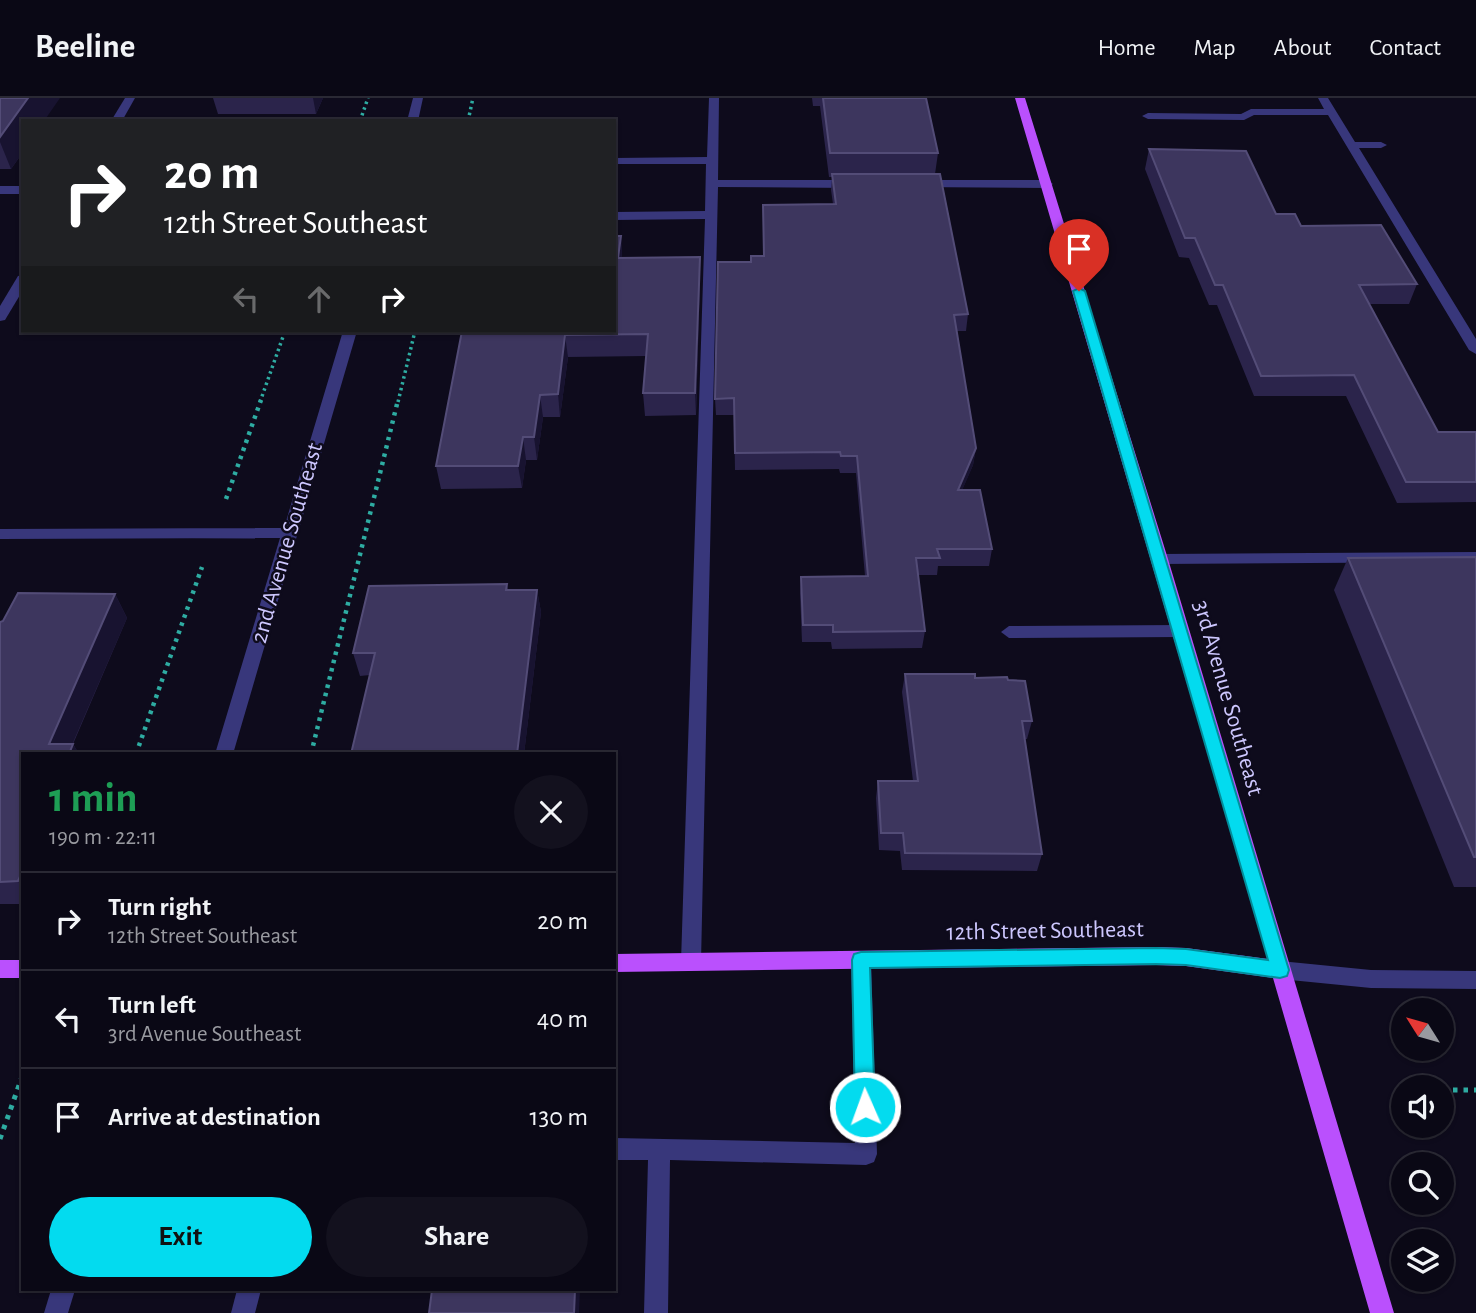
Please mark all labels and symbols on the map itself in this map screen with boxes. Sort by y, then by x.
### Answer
pin [1049,219,1109,291]
street label: 2nd Avenue Southeast [247,440,327,646]
street label: 3rd Avenue Southeast [1189,598,1267,799]
street label: 12th Street Southeast [946,917,1144,945]
north arrow [1391,998,1454,1060]
position arrow [828,1070,902,1144]

